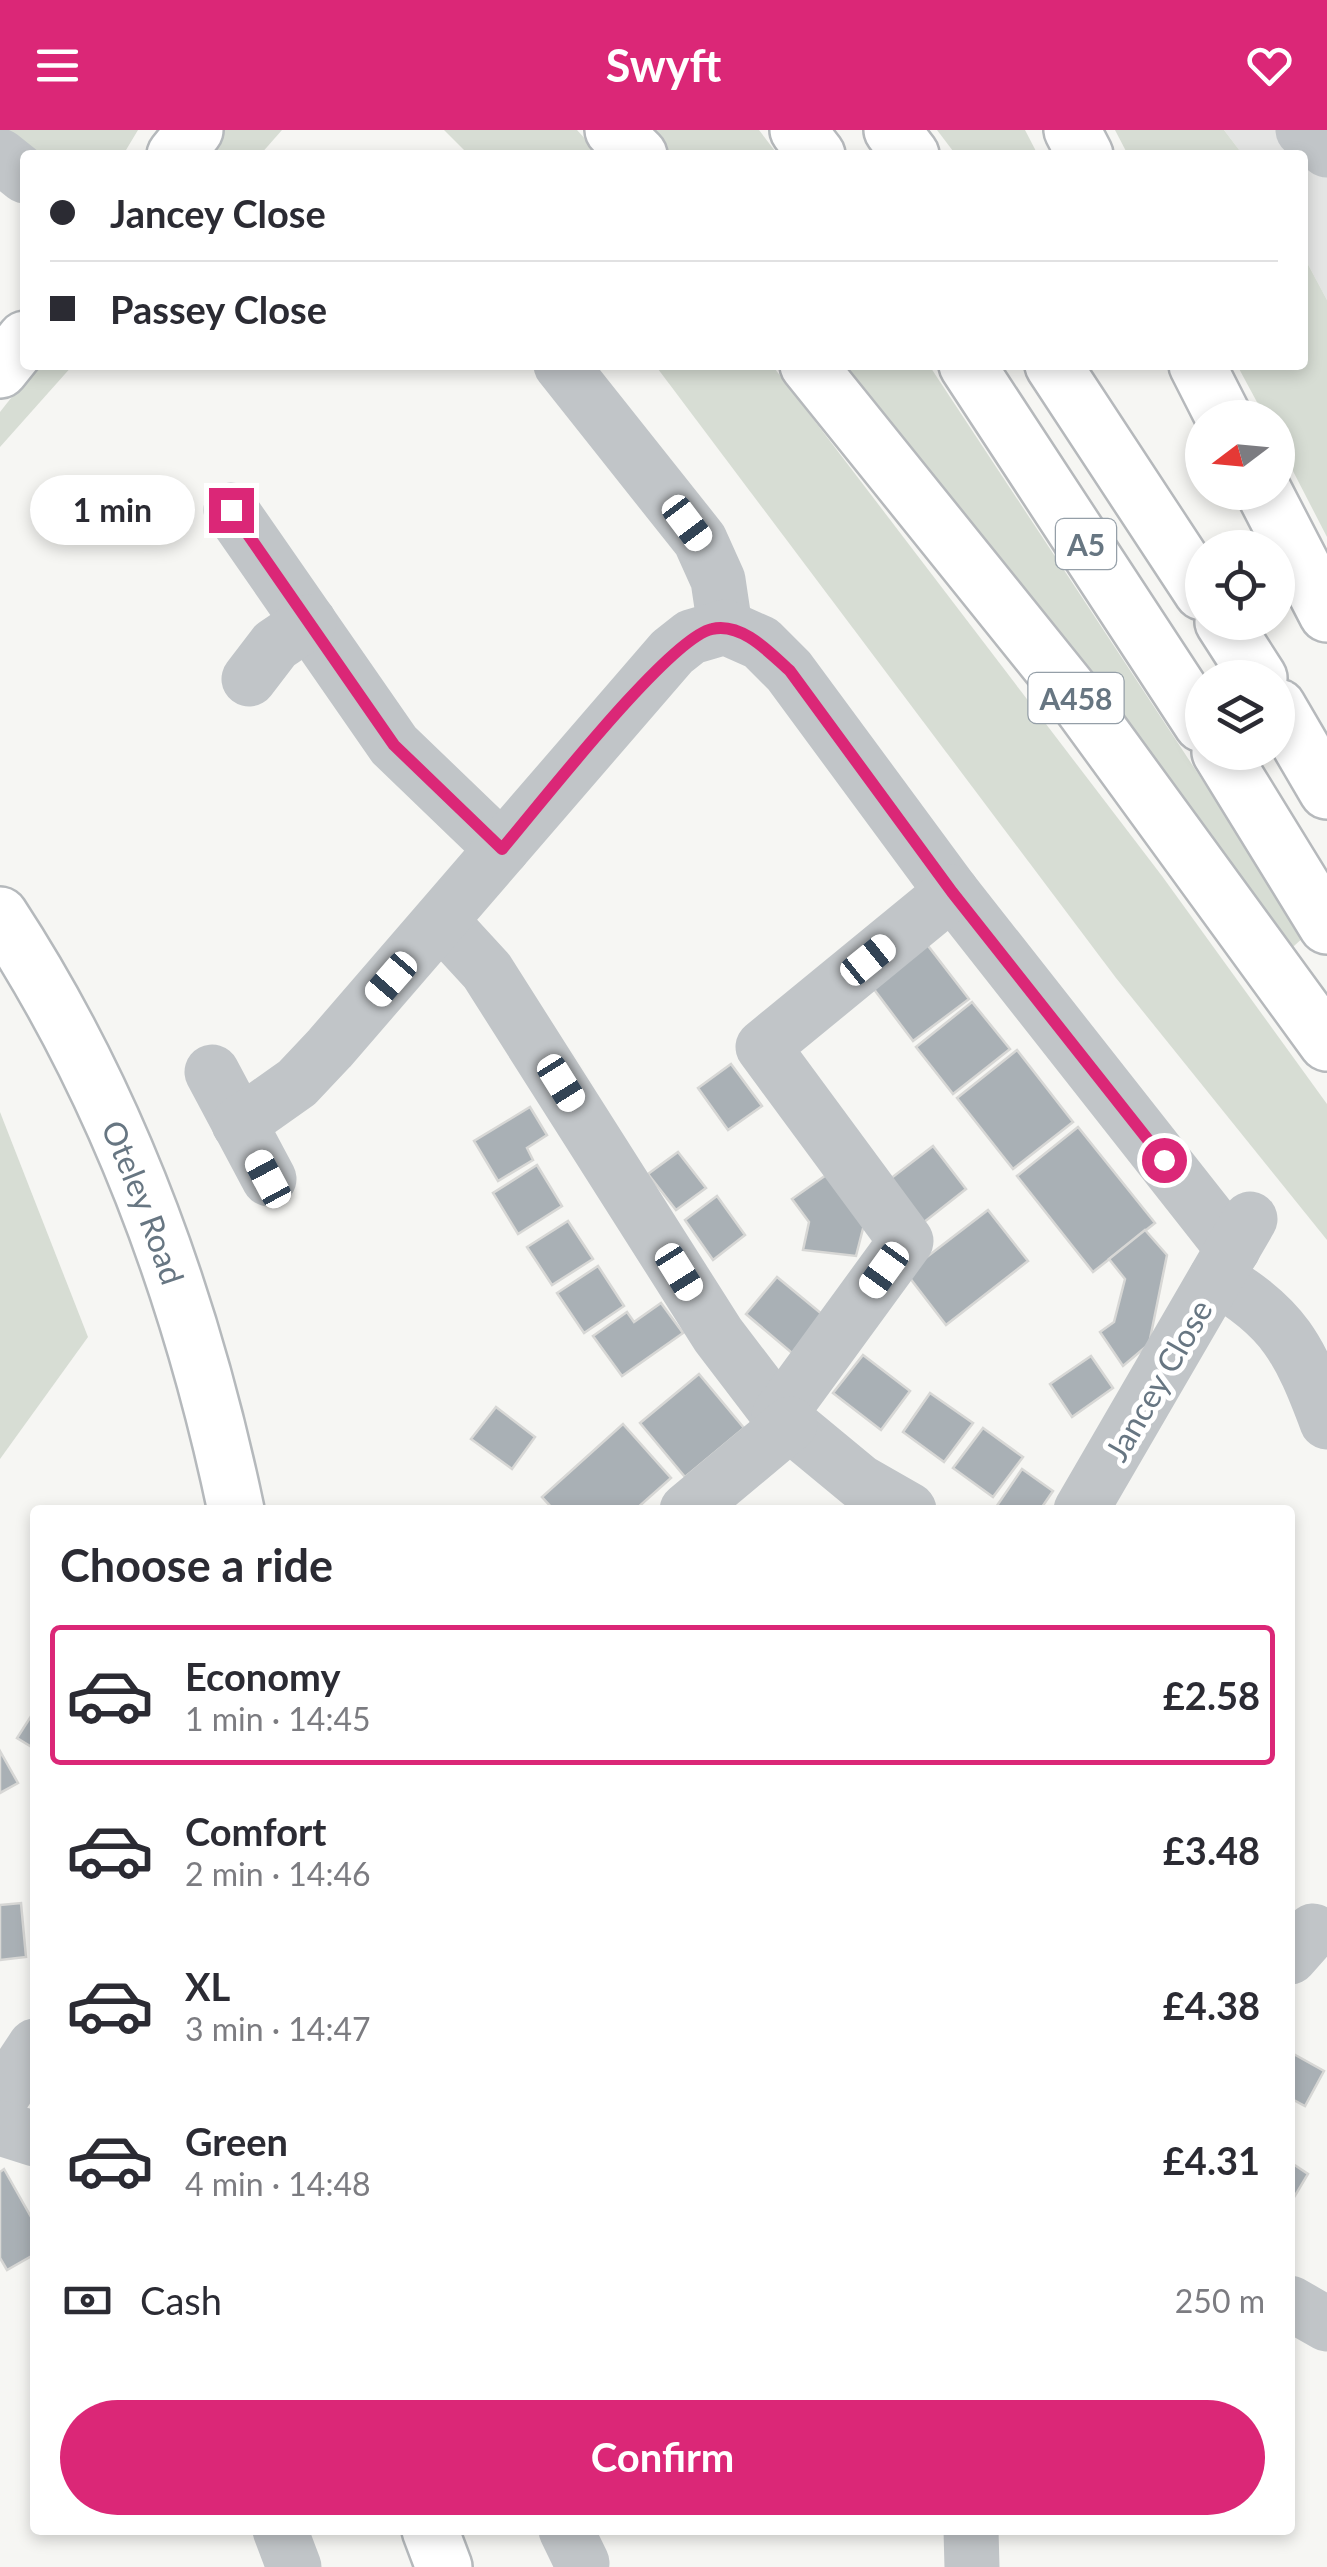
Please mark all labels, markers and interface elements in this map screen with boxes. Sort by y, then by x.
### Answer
icon: menu [30,38,85,93]
text: Swyft [606,38,721,92]
icon: heart [1242,38,1297,93]
text: Jancey Close [110,190,326,236]
text: Passey Close [110,286,327,332]
north arrow [1185,400,1295,510]
map controls [1185,400,1295,770]
callout: 1 min [31,475,196,545]
route end [209,488,254,533]
text: 1 min [73,490,152,529]
car [657,490,717,556]
road number: A5 [1056,519,1116,569]
button: locate [1185,530,1295,640]
button: layers [1185,660,1295,770]
road number: A458 [1028,673,1124,723]
car [835,929,901,991]
car [360,947,422,1011]
car [532,1050,590,1116]
street label: Oteley Road [95,1114,193,1289]
route start [1142,1138,1187,1183]
car [241,1145,295,1213]
car [854,1237,914,1303]
car [650,1239,708,1305]
street label: Jancey Close [1096,1292,1220,1468]
text: Choose a ride [60,1538,333,1592]
icon: car [65,1650,155,1740]
text: Economy [185,1653,340,1699]
text: £2.58 [1163,1672,1260,1718]
text: 1 min · 14:45 [185,1699,371,1738]
icon: car [65,1805,155,1895]
text: Comfort [185,1808,326,1854]
text: £3.48 [1163,1827,1260,1873]
text: 2 min · 14:46 [185,1854,371,1893]
icon: car [65,1960,155,2050]
text: XL [185,1963,230,2009]
text: £4.38 [1163,1982,1260,2028]
text: 3 min · 14:47 [185,2009,371,2048]
icon: car [65,2115,155,2205]
text: Green [185,2118,288,2164]
text: £4.31 [1163,2137,1260,2183]
text: 4 min · 14:48 [185,2164,371,2203]
icon: cash [60,2273,115,2328]
text: Cash [140,2277,222,2323]
text: 250 m [1175,2281,1265,2320]
button: Confirm [60,2400,1265,2515]

